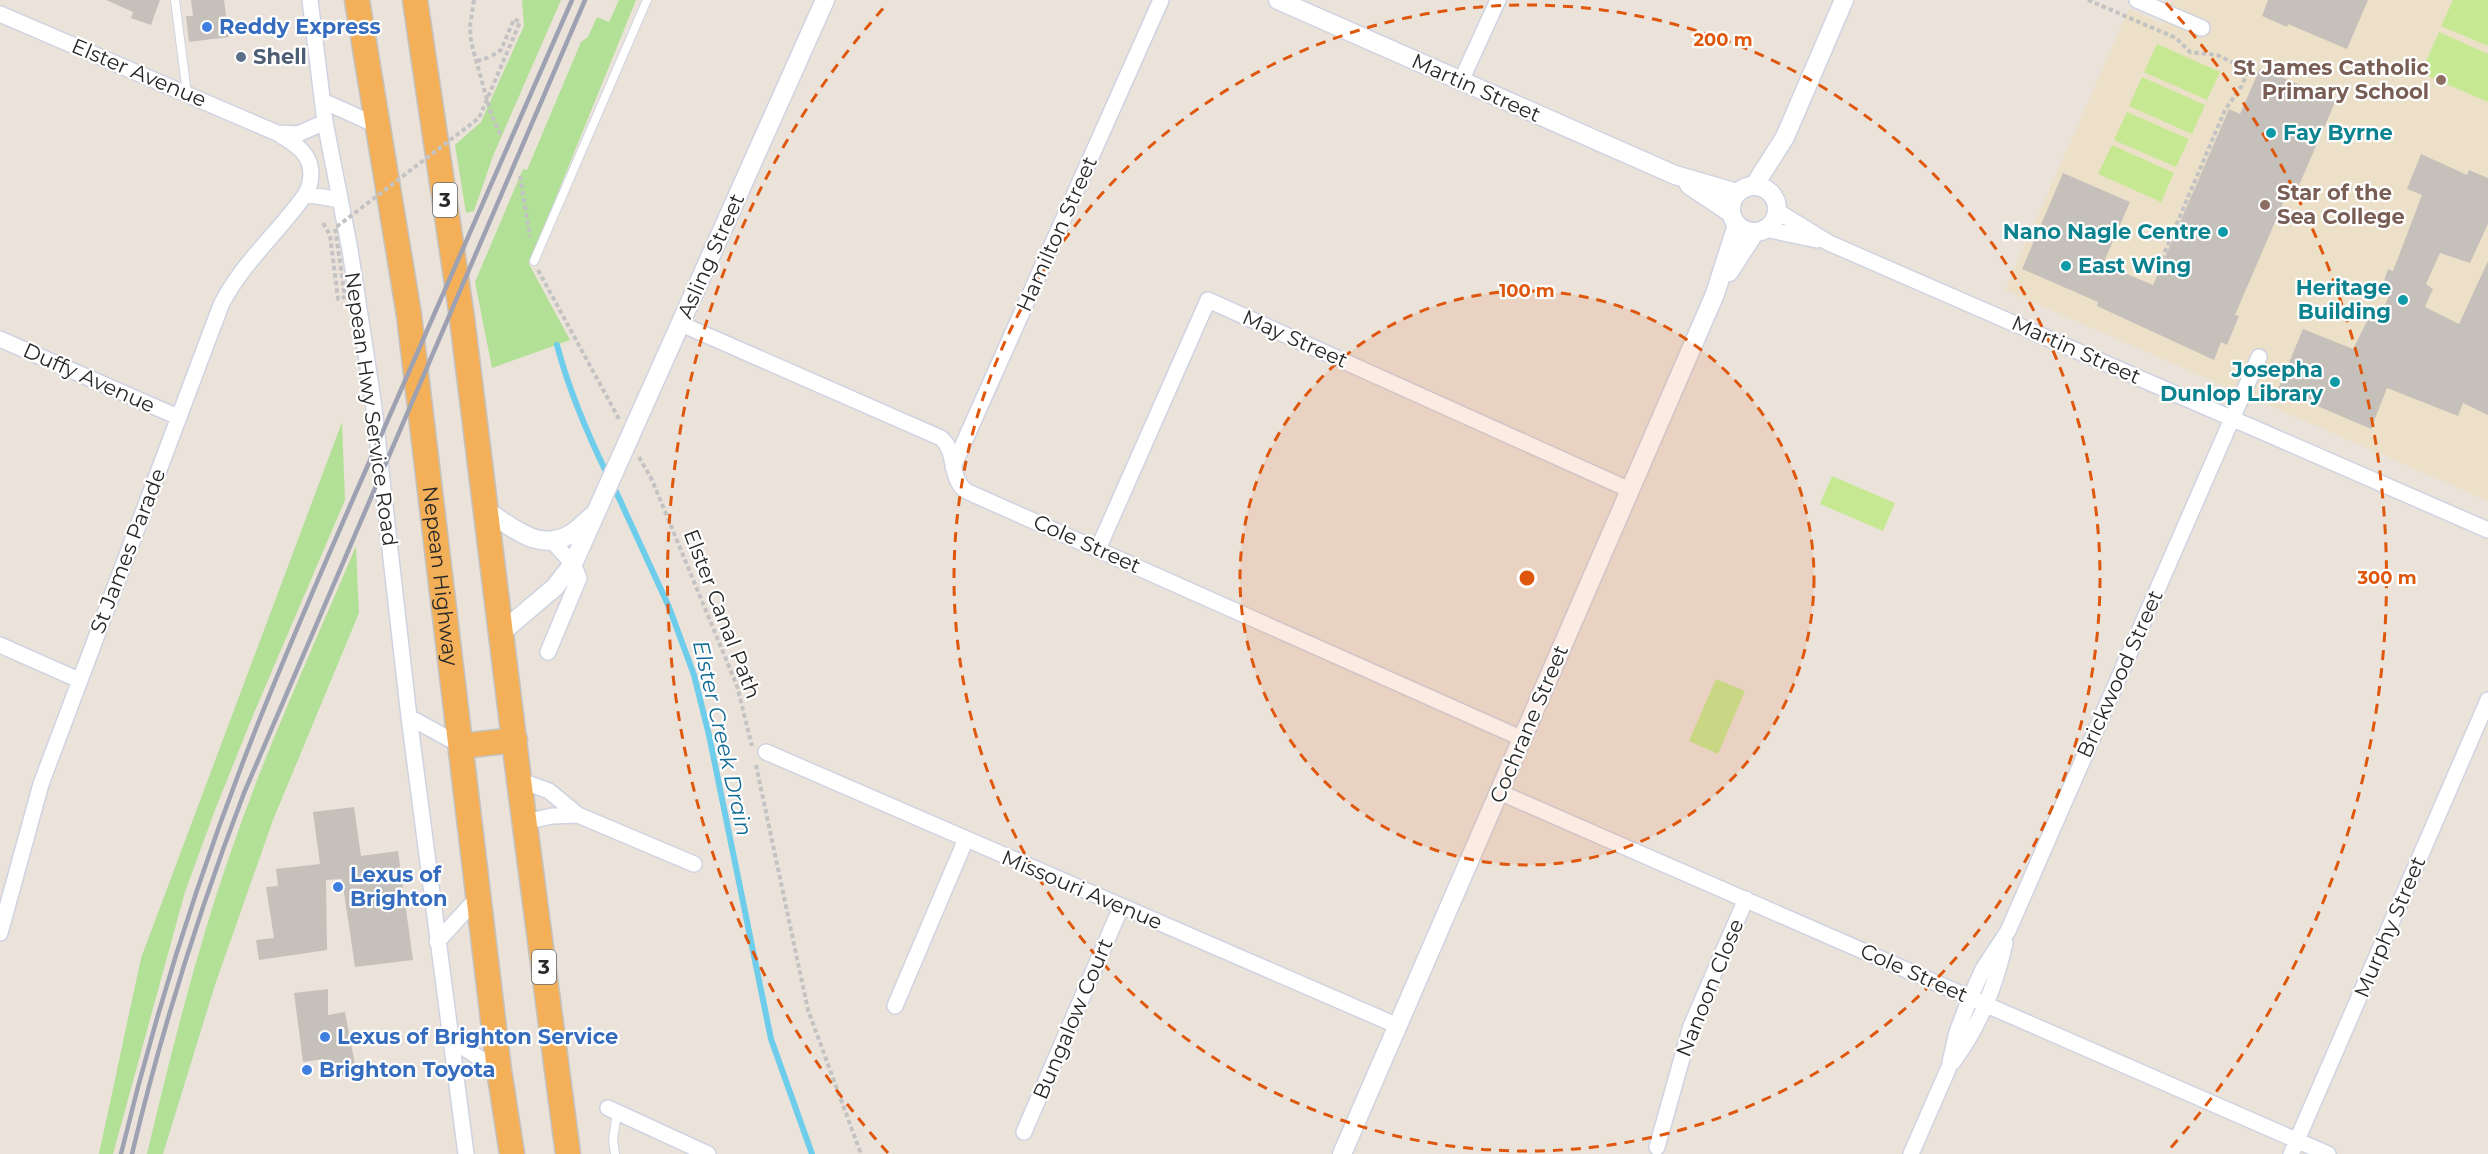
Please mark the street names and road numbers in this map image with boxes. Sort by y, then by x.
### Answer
street label: Elster Avenue [68,33,210,112]
street label: Martin Street [1408,48,1545,127]
street label: Hamilton Street [1011,152,1102,315]
road number: 3 [433,183,457,217]
street label: Asling Street [672,189,749,322]
street label: Nepean Hwy Service Road [340,270,403,548]
street label: May Street [1239,304,1352,373]
street label: Martin Street [2008,310,2145,389]
street label: Duffy Avenue [19,337,159,418]
street label: St James Parade [85,465,170,637]
street label: Nepean Highway [417,484,464,668]
street label: Cole Street [1030,509,1145,578]
street label: Elster Canal Path [679,526,766,702]
street label: Brickwood Street [2071,586,2168,762]
street label: Cochrane Street [1484,641,1573,807]
street label: Missouri Avenue [998,844,1166,935]
street label: Murphy Street [2349,853,2431,1001]
street label: Nanoon Close [1671,915,1749,1060]
street label: Bungalow Court [1027,935,1118,1103]
street label: Cole Street [1857,938,1972,1007]
road number: 3 [532,950,556,984]

